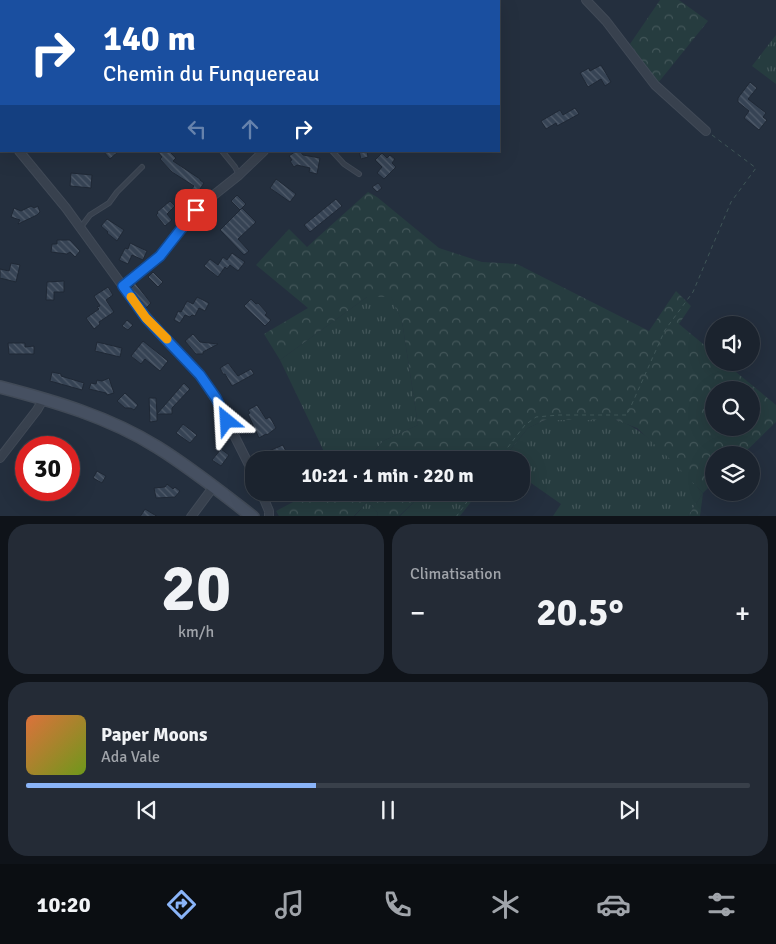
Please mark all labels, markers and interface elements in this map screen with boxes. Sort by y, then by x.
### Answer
text: 140 m [103,17,196,60]
icon: right [20,20,85,85]
text: Chemin du Funquereau [103,60,320,87]
icon: left [183,115,211,143]
icon: ahead [236,115,264,143]
icon: right [289,115,317,143]
pin [175,189,217,231]
icon: arrive [182,196,210,224]
map controls [705,316,760,501]
button: sound [705,316,760,371]
button: search [705,381,760,436]
position arrow [200,394,252,446]
speed limit sign: 30 [15,436,80,501]
button: layers [705,446,760,501]
text: 10:21 · 1 min · 220 m [301,464,474,488]
text: 20 [161,549,231,629]
text: Climatisation [410,564,501,584]
text: 20.5° [536,589,624,636]
text: − [410,596,425,630]
text: + [735,596,750,630]
text: km/h [178,622,214,642]
text: Paper Moons [101,723,207,747]
text: Ada Vale [101,747,160,767]
icon: previous [133,796,161,824]
icon: pause [374,796,402,824]
icon: next [615,796,643,824]
icon: directions [164,887,199,922]
icon: music [272,887,307,922]
icon: phone [380,887,415,922]
icon: climate [488,887,523,922]
icon: car [596,887,631,922]
icon: filters [704,887,739,922]
text: 10:20 [37,891,91,918]

